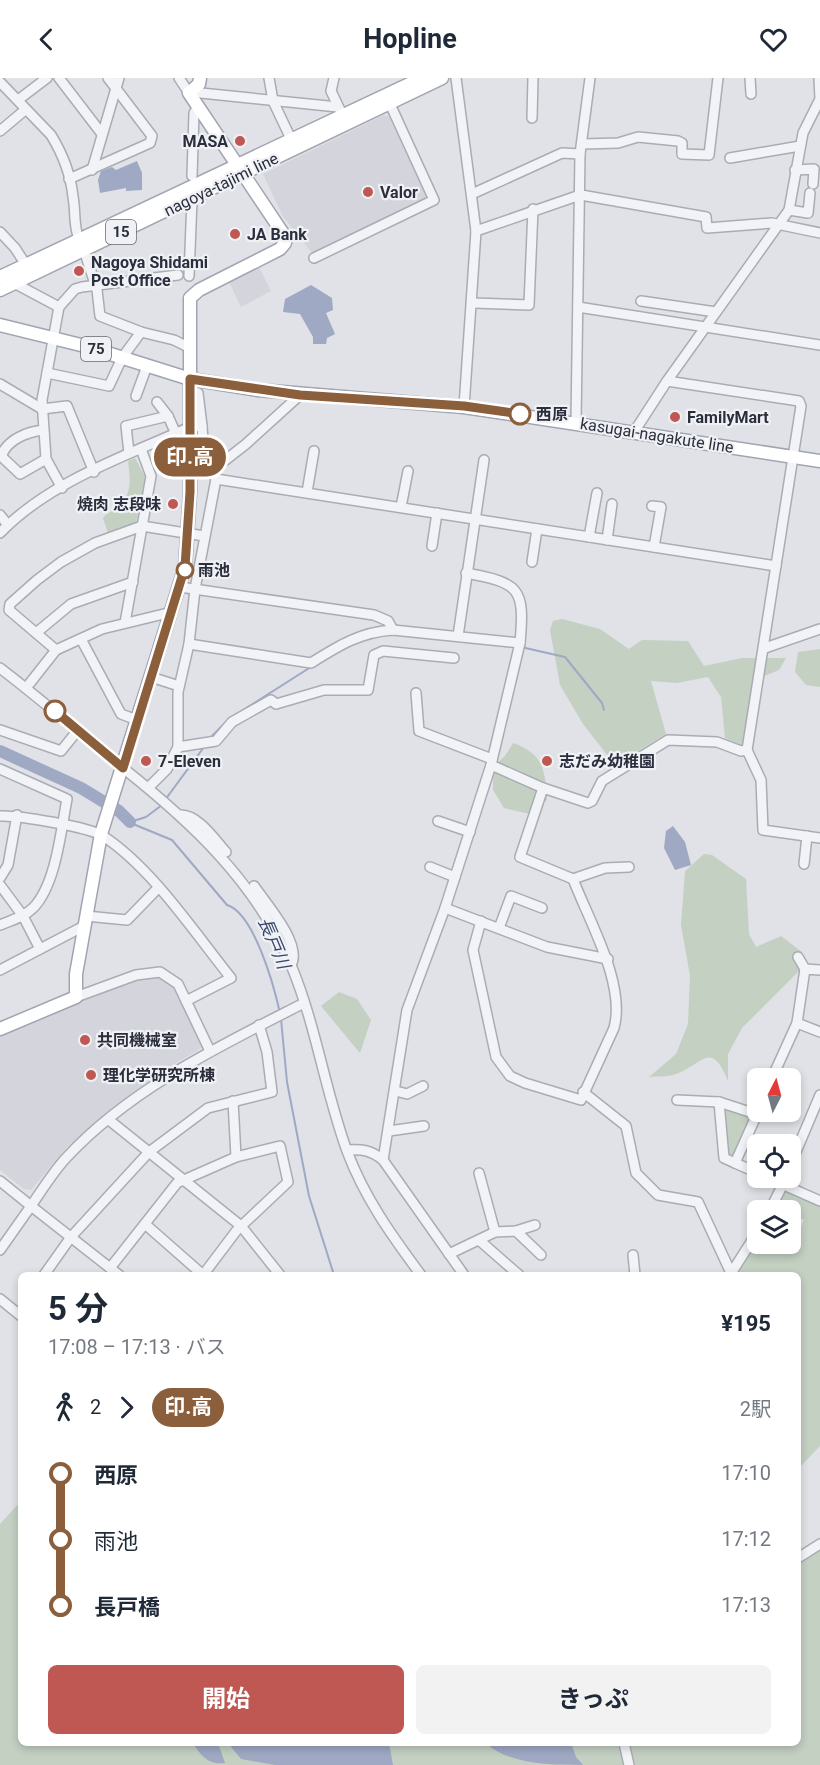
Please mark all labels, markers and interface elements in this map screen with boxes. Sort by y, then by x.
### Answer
icon: back [30,23,63,56]
text: Hopline [363,23,457,55]
icon: heart [757,23,790,56]
place label: MASA [183,132,228,151]
marker: MASA [233,134,247,148]
street label: nagoya-tajimi line [161,149,281,220]
place label: Valor [380,183,418,202]
marker: Valor [361,185,375,199]
road number: 15 [106,220,136,244]
place label: JA Bank [247,225,307,244]
marker: JA Bank [228,227,242,241]
place label: Nagoya Shidami Post Office [91,253,208,290]
marker: Nagoya Shidami Post Office [72,264,86,278]
road number: 75 [81,337,111,361]
marker: 西原 [509,403,531,425]
place label: 西原 [536,405,568,424]
place label: FamilyMart [687,408,769,427]
marker: FamilyMart [668,410,682,424]
street label: kasugai-nagakute line [579,414,735,457]
line badge: 印.高 [156,438,225,476]
text: 印.高 [166,445,214,469]
place label: 焼肉 志段味 [77,495,161,514]
marker: 焼肉 志段味 [166,497,180,511]
marker: 雨池 [176,561,194,579]
place label: 雨池 [198,561,230,580]
unlabelled marker [44,700,66,722]
place label: 7-Eleven [158,752,221,771]
place label: 志だみ幼稚園 [559,752,655,771]
marker: 7-Eleven [139,754,153,768]
marker: 志だみ幼稚園 [540,754,554,768]
water label: 長戸川 [254,914,295,974]
place label: 共同機械室 [97,1031,177,1050]
marker: 共同機械室 [78,1033,92,1047]
place label: 理化学研究所棟 [103,1066,215,1085]
marker: 理化学研究所棟 [84,1068,98,1082]
north arrow [747,1068,801,1122]
map controls [747,1068,801,1254]
button: locate [747,1134,801,1188]
button: layers [747,1200,801,1254]
text: 5 分 [48,1289,108,1328]
text: ¥195 [721,1311,771,1336]
text: 17:08 – 17:13 · バス [48,1335,226,1359]
icon: walk [48,1391,81,1424]
icon: forward [110,1391,143,1424]
text: 2 [90,1395,101,1419]
text: 印.高 [164,1395,212,1419]
text: 2駅 [740,1397,771,1421]
text: 17:10 [721,1461,771,1485]
text: 西原 [94,1463,138,1488]
text: 17:12 [721,1527,771,1551]
text: 雨池 [94,1529,138,1554]
text: 17:13 [721,1593,771,1617]
text: 長戸橋 [94,1595,160,1620]
button: 開始 [48,1665,404,1734]
button: きっぷ [416,1665,771,1734]

